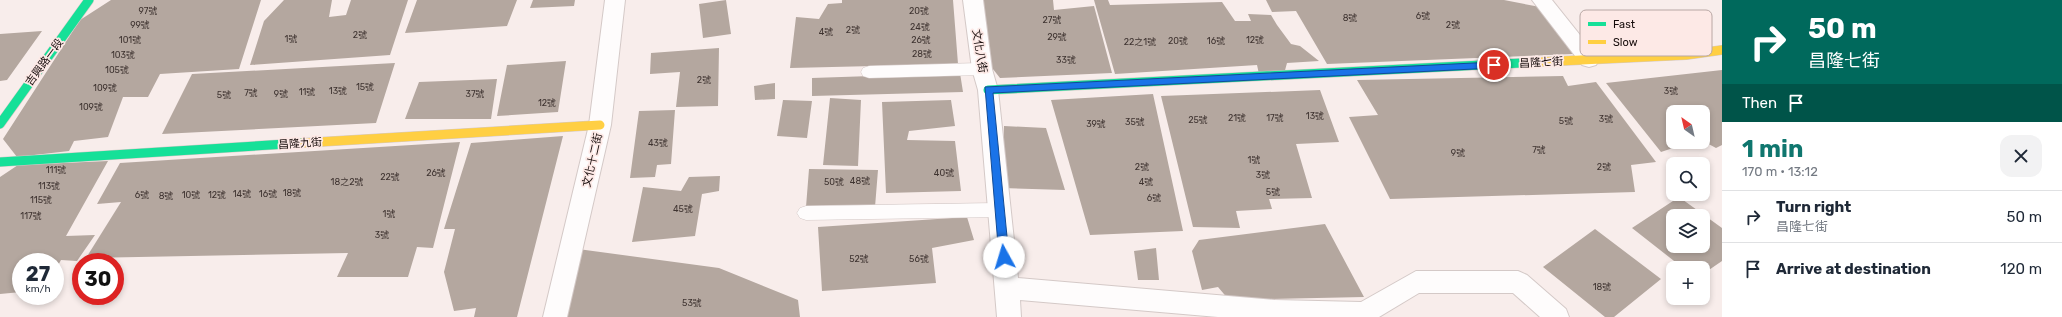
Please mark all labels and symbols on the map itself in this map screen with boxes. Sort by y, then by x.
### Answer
house number: 97號 [139,6,157,16]
house number: 20號 [909,6,929,16]
legend [1580,10,1712,56]
house number: 6號 [1416,11,1430,21]
house number: 8號 [1343,13,1357,23]
house number: 27號 [1043,15,1061,25]
text: Fast [1613,18,1636,31]
house number: 99號 [130,20,150,30]
house number: 2號 [1446,20,1460,30]
house number: 24號 [910,22,930,32]
house number: 2號 [846,25,860,35]
house number: 4號 [819,27,833,37]
street label: 文化八街 [970,28,989,74]
house number: 2號 [353,30,367,40]
house number: 29號 [1047,32,1067,42]
house number: 1號 [285,34,297,44]
house number: 101號 [119,35,141,45]
house number: 26號 [911,35,931,45]
house number: 12號 [1246,35,1264,45]
street label: 吉興路一段 [23,36,66,88]
house number: 20號 [1168,36,1188,46]
house number: 16號 [1207,36,1225,46]
text: Slow [1613,36,1638,49]
house number: 22之1號 [1124,37,1156,47]
pin [1477,48,1511,82]
house number: 28號 [912,49,932,59]
house number: 103號 [111,50,135,60]
house number: 33號 [1056,55,1076,65]
street label: 昌隆七街 [1519,55,1563,70]
house number: 105號 [105,65,129,75]
house number: 2號 [697,75,711,85]
house number: 15號 [356,82,374,92]
house number: 109號 [93,83,117,93]
house number: 13號 [329,86,347,96]
house number: 3號 [1664,86,1678,96]
house number: 11號 [299,87,315,97]
house number: 7號 [244,88,258,98]
house number: 9號 [274,89,288,99]
house number: 37號 [465,89,485,99]
house number: 5號 [217,90,231,100]
house number: 12號 [538,98,556,108]
house number: 109號 [79,102,103,112]
north arrow [1666,105,1710,149]
house number: 13號 [1306,111,1324,121]
house number: 21號 [1228,113,1246,123]
house number: 17號 [1266,113,1284,123]
house number: 3號 [1599,114,1613,124]
house number: 25號 [1188,115,1208,125]
house number: 5號 [1559,116,1573,126]
house number: 35號 [1125,117,1145,127]
house number: 39號 [1086,119,1106,129]
street label: 文化十二街 [580,132,605,188]
street label: 昌隆九街 [278,135,322,152]
house number: 43號 [648,138,668,148]
house number: 7號 [1532,145,1546,155]
house number: 9號 [1451,148,1465,158]
house number: 1號 [1248,155,1260,165]
house number: 2號 [1135,162,1149,172]
house number: 2號 [1597,162,1611,172]
house number: 111號 [46,165,66,175]
house number: 26號 [426,168,446,178]
house number: 40號 [934,168,954,178]
house number: 3號 [1256,170,1270,180]
house number: 22號 [380,172,400,182]
house number: 48號 [850,176,870,186]
house number: 18之2號 [331,177,363,187]
house number: 50號 [824,177,844,187]
house number: 4號 [1139,177,1153,187]
house number: 113號 [38,181,60,191]
house number: 5號 [1266,187,1280,197]
house number: 18號 [283,188,301,198]
house number: 14號 [233,189,251,199]
house number: 16號 [259,189,277,199]
house number: 6號 [135,190,149,200]
house number: 10號 [182,190,200,200]
house number: 12號 [208,190,226,200]
house number: 8號 [159,191,173,201]
house number: 6號 [1147,193,1161,203]
house number: 115號 [30,195,52,205]
house number: 45號 [673,204,693,214]
house number: 1號 [383,209,395,219]
house number: 117號 [20,211,42,221]
house number: 3號 [375,230,389,240]
position arrow [983,236,1025,278]
speed limit sign: 30 [72,253,124,305]
house number: 52號 [849,254,869,264]
house number: 56號 [909,254,929,264]
house number: 18號 [1593,282,1611,292]
house number: 53號 [682,298,702,308]

